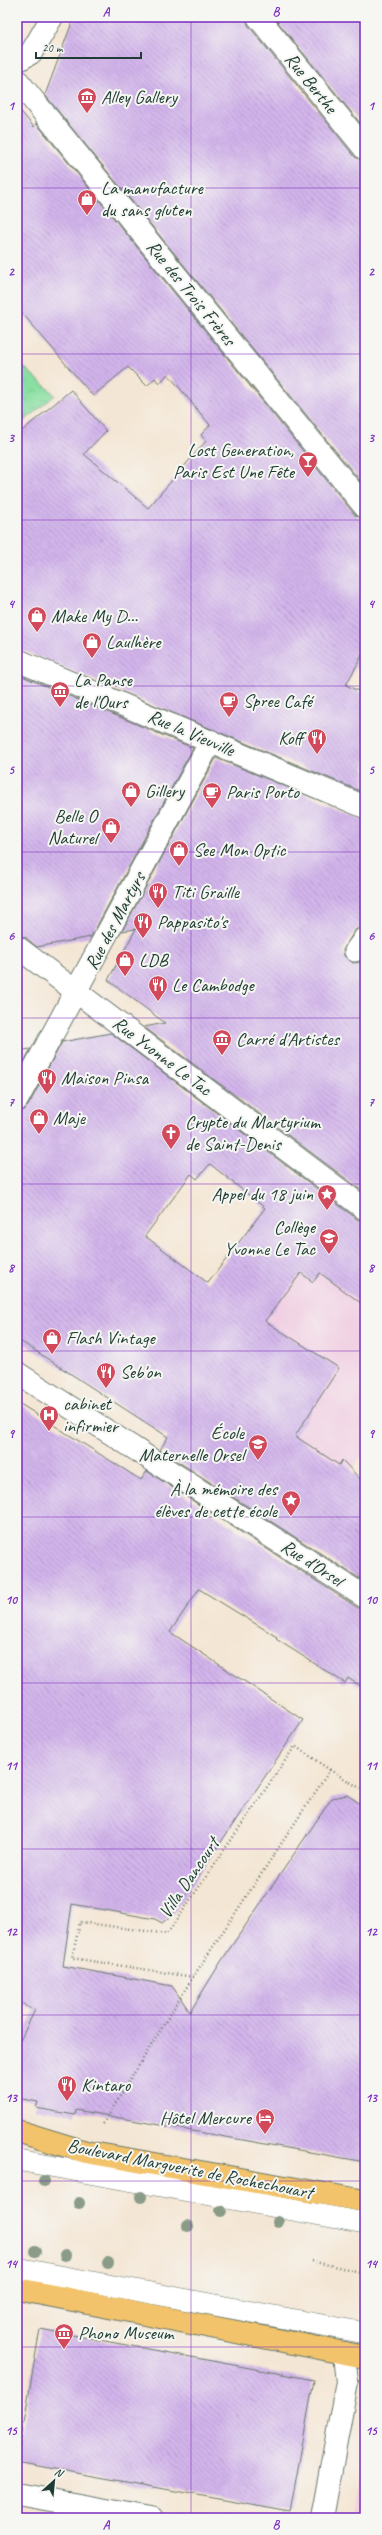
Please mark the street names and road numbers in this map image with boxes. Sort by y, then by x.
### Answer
street label: Rue Berthe [279,48,344,120]
street label: Rue des Trois Frères [141,235,242,352]
street label: Rue la Vieuville [144,704,240,763]
street label: Rue des Martyrs [79,866,152,974]
street label: Rue Yvonne Le Tac [108,1011,217,1102]
street label: Rue d'Orsel [276,1534,351,1594]
street label: Villa Dancourt [153,1831,226,1923]
street label: Boulevard Marguerite de Rochechouart [65,2133,317,2205]

